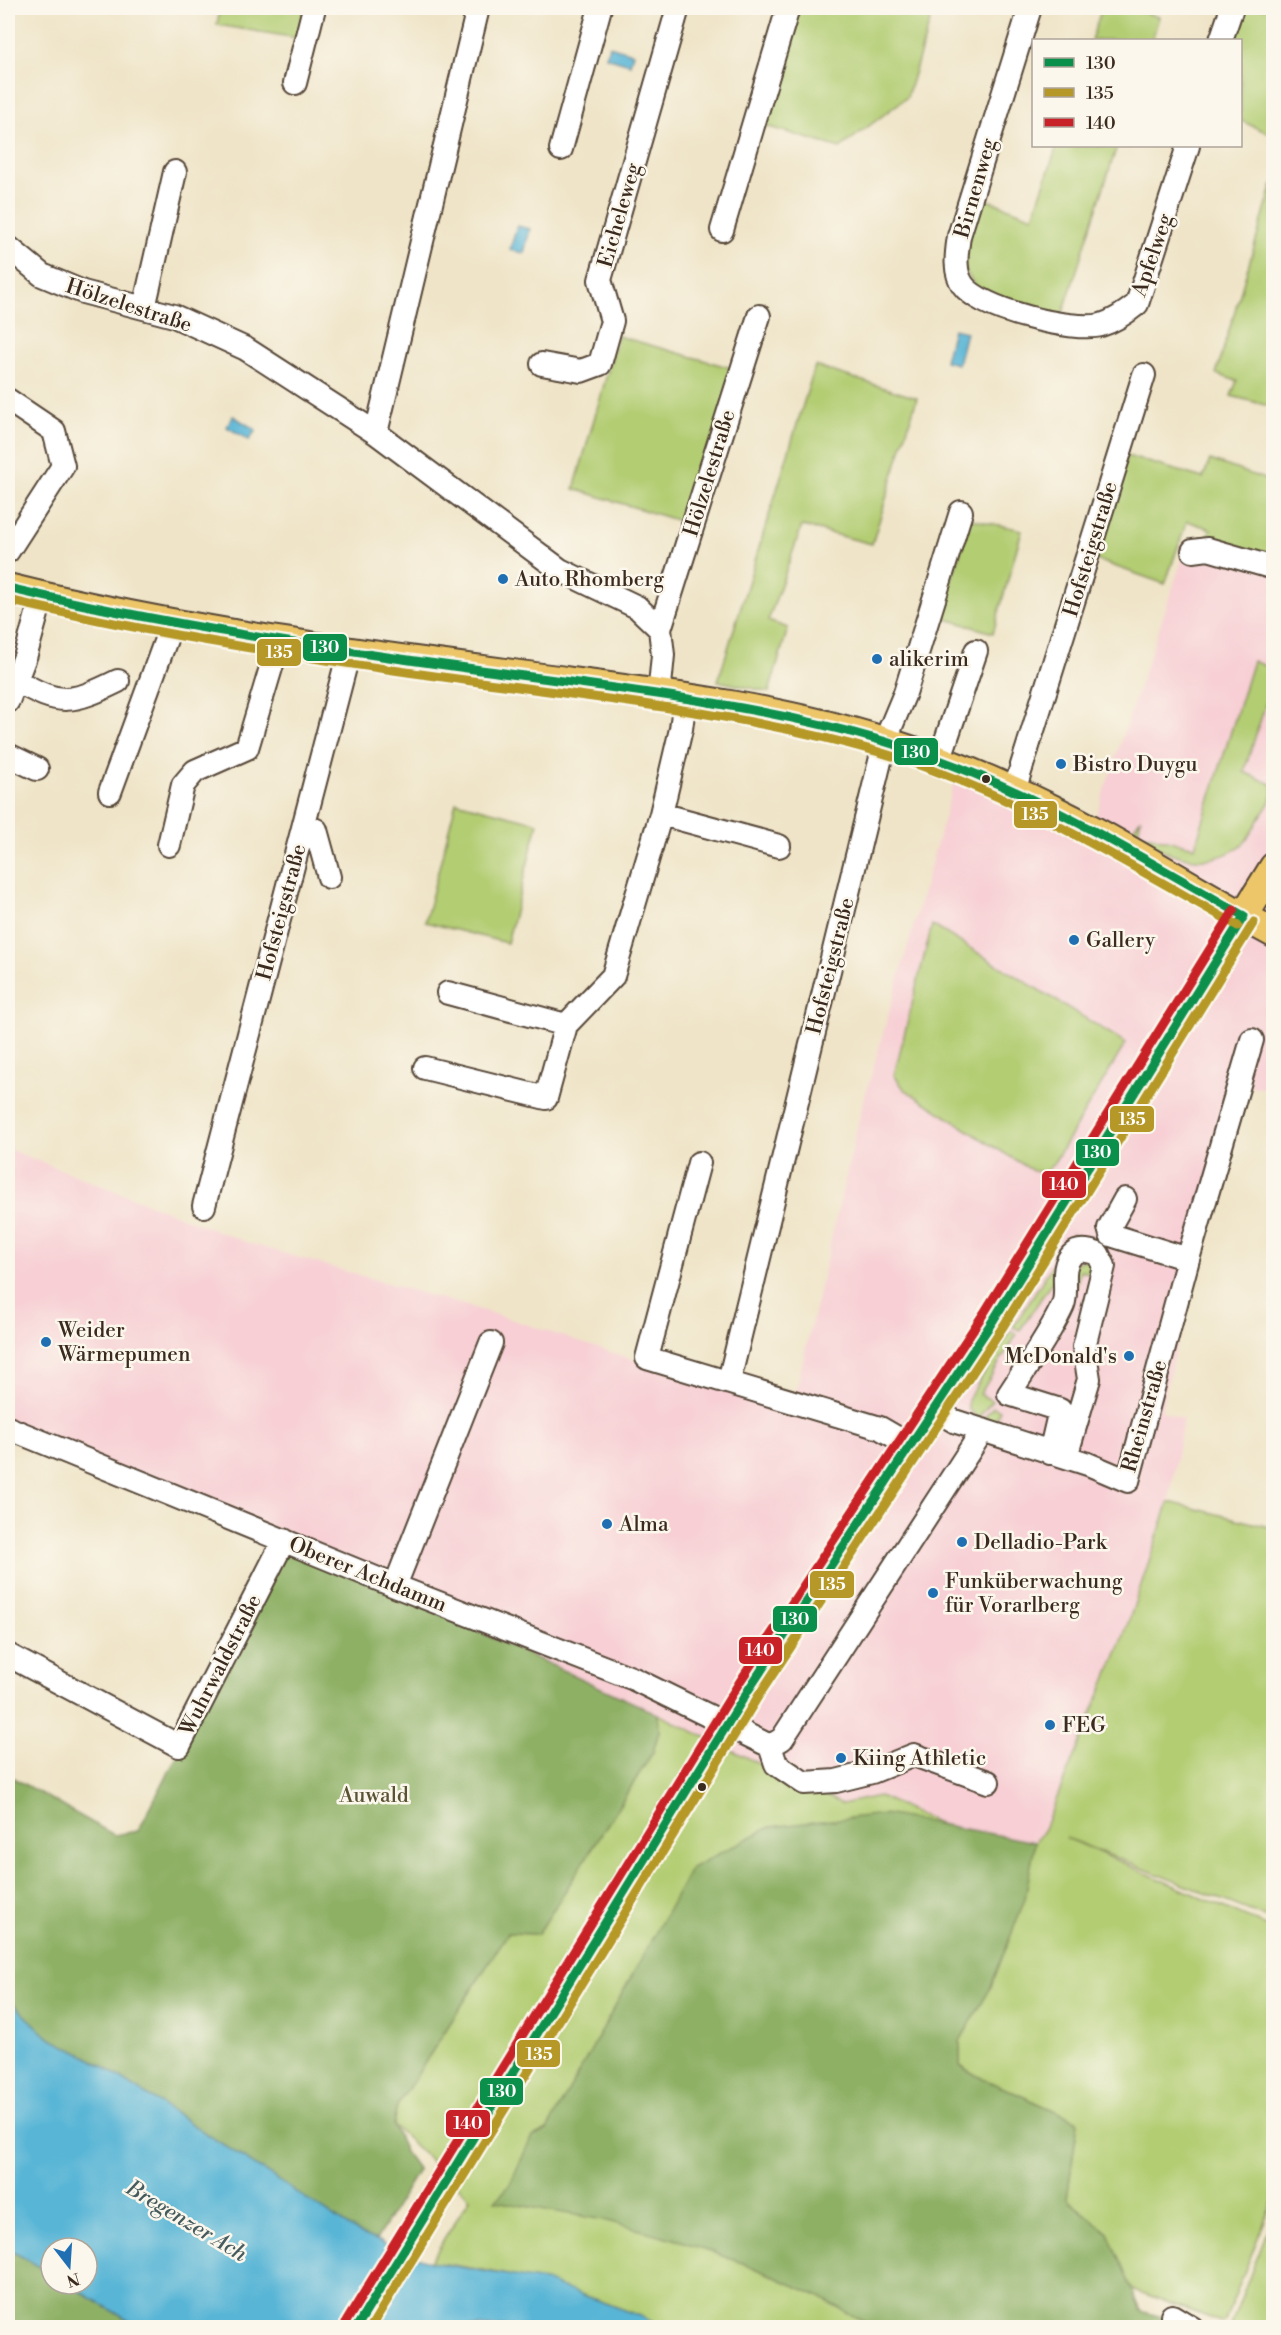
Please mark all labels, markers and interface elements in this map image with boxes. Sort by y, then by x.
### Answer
legend [1032,39,1242,147]
text: 130 [1086,52,1116,75]
text: 135 [1086,82,1114,105]
text: 140 [1086,112,1116,135]
street label: Birnenweg [949,135,1003,242]
street label: Eicheleweg [593,160,647,271]
street label: Apfelweg [1126,210,1179,301]
street label: Hölzelestraße [62,273,195,339]
street label: Hölzelestraße [678,407,742,540]
street label: Hofsteigstraße [1058,479,1124,620]
place label: Auto Rhomberg [514,567,664,593]
marker: Auto Rhomberg [496,572,510,586]
line badge: 130 [302,633,348,662]
line badge: 135 [256,638,302,667]
text: 130 [311,638,339,658]
text: 135 [265,643,293,663]
place label: alikerim [889,647,969,673]
marker: alikerim [870,652,884,666]
line badge: 130 [893,737,939,766]
text: 130 [902,743,930,763]
place label: Bistro Duygu [1072,752,1197,778]
marker: Bistro Duygu [1054,757,1068,771]
unlabelled marker [980,773,992,785]
line badge: 135 [1013,800,1058,829]
text: 135 [1021,805,1049,825]
street label: Hofsteigstraße [251,841,313,983]
street label: Hofsteigstraße [801,895,861,1037]
place label: Gallery [1086,928,1156,954]
marker: Gallery [1067,933,1081,947]
line badge: 135 [1109,1105,1155,1133]
text: 135 [1118,1110,1146,1130]
line badge: 130 [1075,1138,1120,1167]
text: 130 [1083,1143,1111,1163]
line badge: 140 [1041,1170,1087,1199]
text: 140 [1049,1175,1079,1195]
place label: Weider Wärmepumen [57,1318,191,1368]
marker: Weider Wärmepumen [39,1335,53,1349]
place label: McDonald's [1005,1344,1117,1370]
marker: McDonald's [1122,1349,1136,1363]
street label: Rheinstraße [1116,1357,1173,1476]
place label: Alma [618,1512,669,1538]
marker: Alma [600,1517,614,1531]
place label: Delladio-Park [974,1530,1108,1556]
street label: Oberer Achdamm [285,1531,450,1618]
marker: Delladio-Park [955,1535,969,1549]
place label: Funküberwachung für Vorarlberg [945,1569,1123,1619]
line badge: 135 [809,1570,855,1599]
text: 135 [818,1575,846,1595]
marker: Funküberwachung für Vorarlberg [926,1586,940,1600]
street label: Wuhrwaldstraße [174,1591,268,1741]
line badge: 130 [772,1605,818,1633]
text: 130 [781,1610,809,1630]
line badge: 140 [738,1636,783,1665]
text: 140 [745,1641,775,1661]
place label: FEG [1062,1713,1106,1739]
marker: FEG [1043,1718,1057,1732]
place label: Kiing Athletic [853,1746,986,1772]
marker: Kiing Athletic [834,1751,848,1765]
unlabelled marker [696,1781,708,1793]
park label: Auwald [338,1783,409,1809]
line badge: 135 [516,2039,561,2068]
text: 135 [525,2045,553,2065]
line badge: 130 [479,2077,524,2106]
text: 130 [488,2082,516,2102]
line badge: 140 [445,2109,491,2138]
text: 140 [453,2114,483,2134]
water label: Bregenzer Ach [120,2174,252,2268]
north arrow [39,2236,99,2296]
text: N [64,2268,82,2291]

